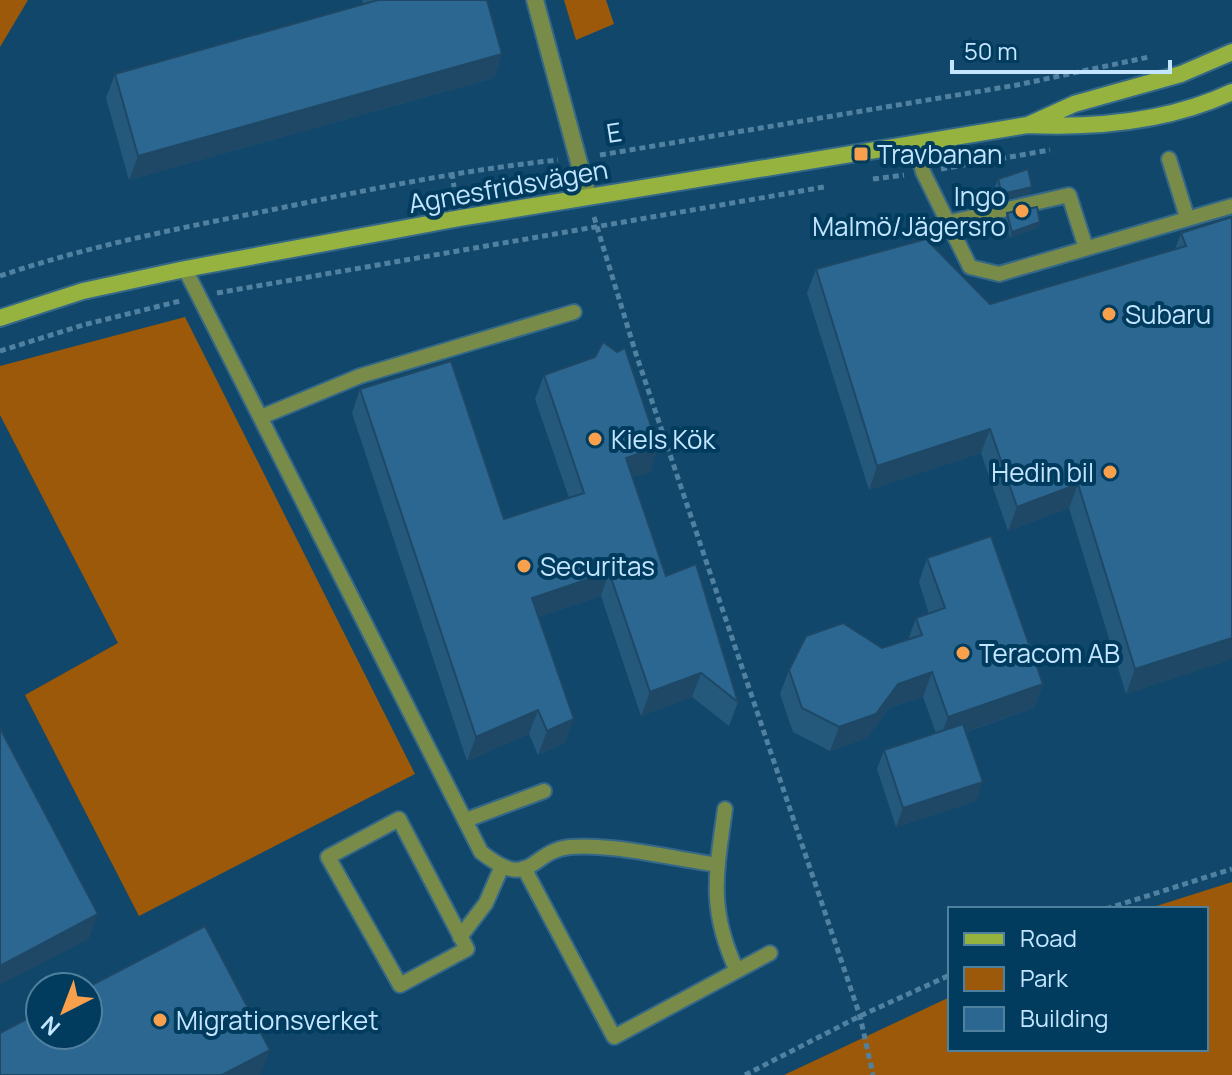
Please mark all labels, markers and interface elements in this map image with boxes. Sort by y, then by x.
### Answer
scale bar [952,24,1170,74]
text: 50 m [964,34,1018,67]
street label: E [604,113,624,151]
place label: Travbanan [877,136,1002,172]
marker: Travbanan [852,145,870,163]
street label: Agnesfridsvägen [406,151,610,221]
place label: Ingo Malmö/Jägersro [812,178,1006,244]
marker: Ingo Malmö/Jägersro [1013,202,1031,220]
place label: Subaru [1125,296,1211,332]
marker: Subaru [1100,305,1118,323]
place label: Kiels Kök [611,421,716,457]
marker: Kiels Kök [586,430,604,448]
place label: Hedin bil [991,454,1094,490]
marker: Hedin bil [1101,463,1119,481]
place label: Securitas [540,548,655,584]
marker: Securitas [515,557,533,575]
place label: Teracom AB [979,635,1120,671]
marker: Teracom AB [954,644,972,662]
legend [948,907,1208,1051]
text: Road [1020,921,1077,954]
text: Park [1020,961,1069,994]
north arrow [24,971,104,1051]
text: Building [1020,1001,1108,1034]
place label: Migrationsverket [176,1002,379,1038]
text: N [35,1009,67,1042]
marker: Migrationsverket [151,1011,169,1029]

